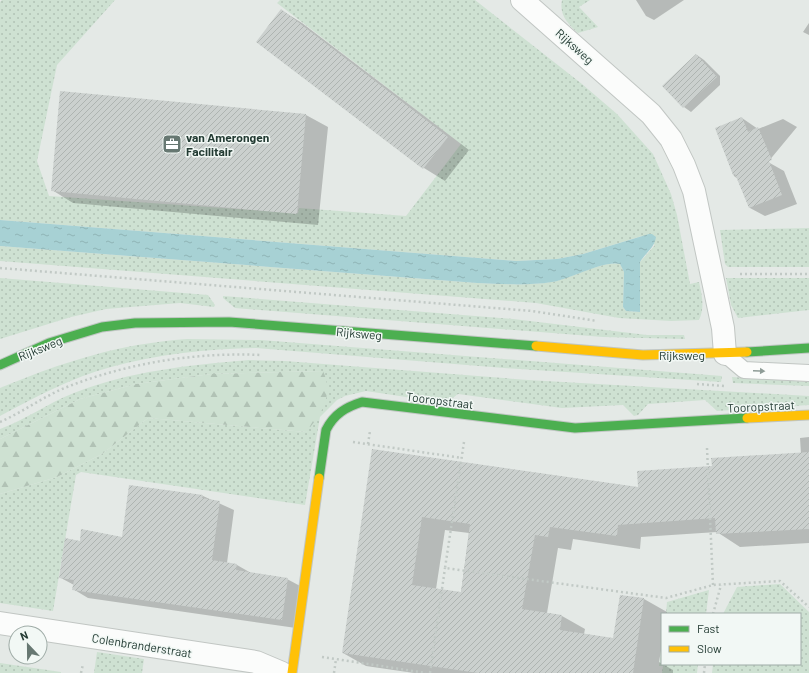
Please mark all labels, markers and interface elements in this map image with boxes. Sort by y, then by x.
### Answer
street label: Rijksweg [553,25,597,67]
place label: van Amerongen Facilitair [186,130,269,158]
office icon: van Amerongen Facilitair [161,133,183,155]
street label: Rijksweg [335,324,383,342]
street label: Rijksweg [16,333,64,363]
street label: Rijksweg [659,348,705,362]
one-way arrow [753,367,765,374]
street label: Tooropstraat [406,389,474,411]
street label: Tooropstraat [727,397,795,415]
legend [661,613,801,665]
text: Fast [697,621,720,635]
north arrow [8,625,48,665]
text: N [18,628,30,643]
street label: Colenbranderstraat [91,630,193,660]
text: Slow [697,641,722,655]

